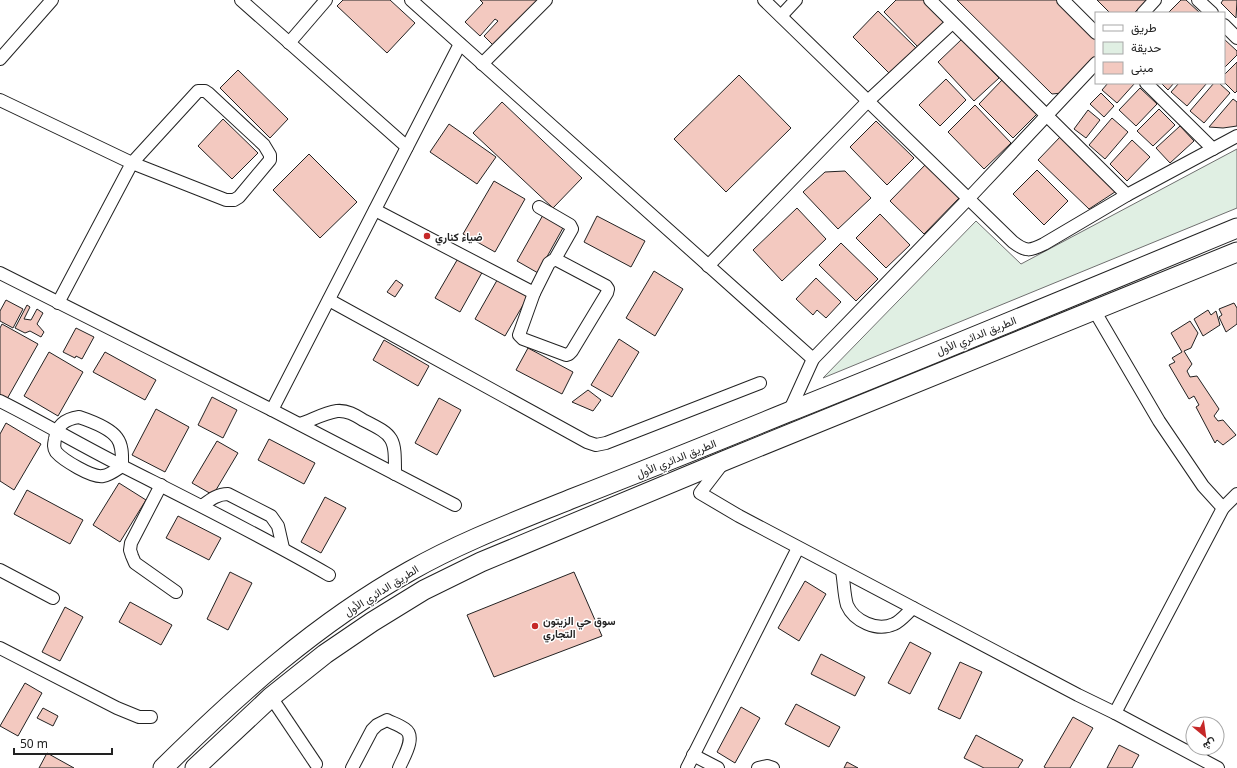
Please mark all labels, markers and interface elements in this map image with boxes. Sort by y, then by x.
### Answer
legend [1095,12,1225,84]
text: طريق [1131,19,1157,36]
text: حديقة [1131,39,1161,56]
text: مبنى [1131,59,1153,76]
place label: ضياء كناري [435,229,483,246]
marker: ضياء كناري [422,231,432,241]
street label: الطريق الدائري الأول [934,312,1019,361]
street label: الطريق الدائري الأول [634,435,719,484]
street label: الطريق الدائري الأول [341,561,423,621]
place label: سوق حي الزيتون التجاري [543,613,616,643]
marker: سوق حي الزيتون التجاري [530,621,540,631]
north arrow [1185,716,1225,756]
scale bar [14,730,112,756]
text: 50 m [20,735,48,752]
text: ش [1201,735,1220,755]

